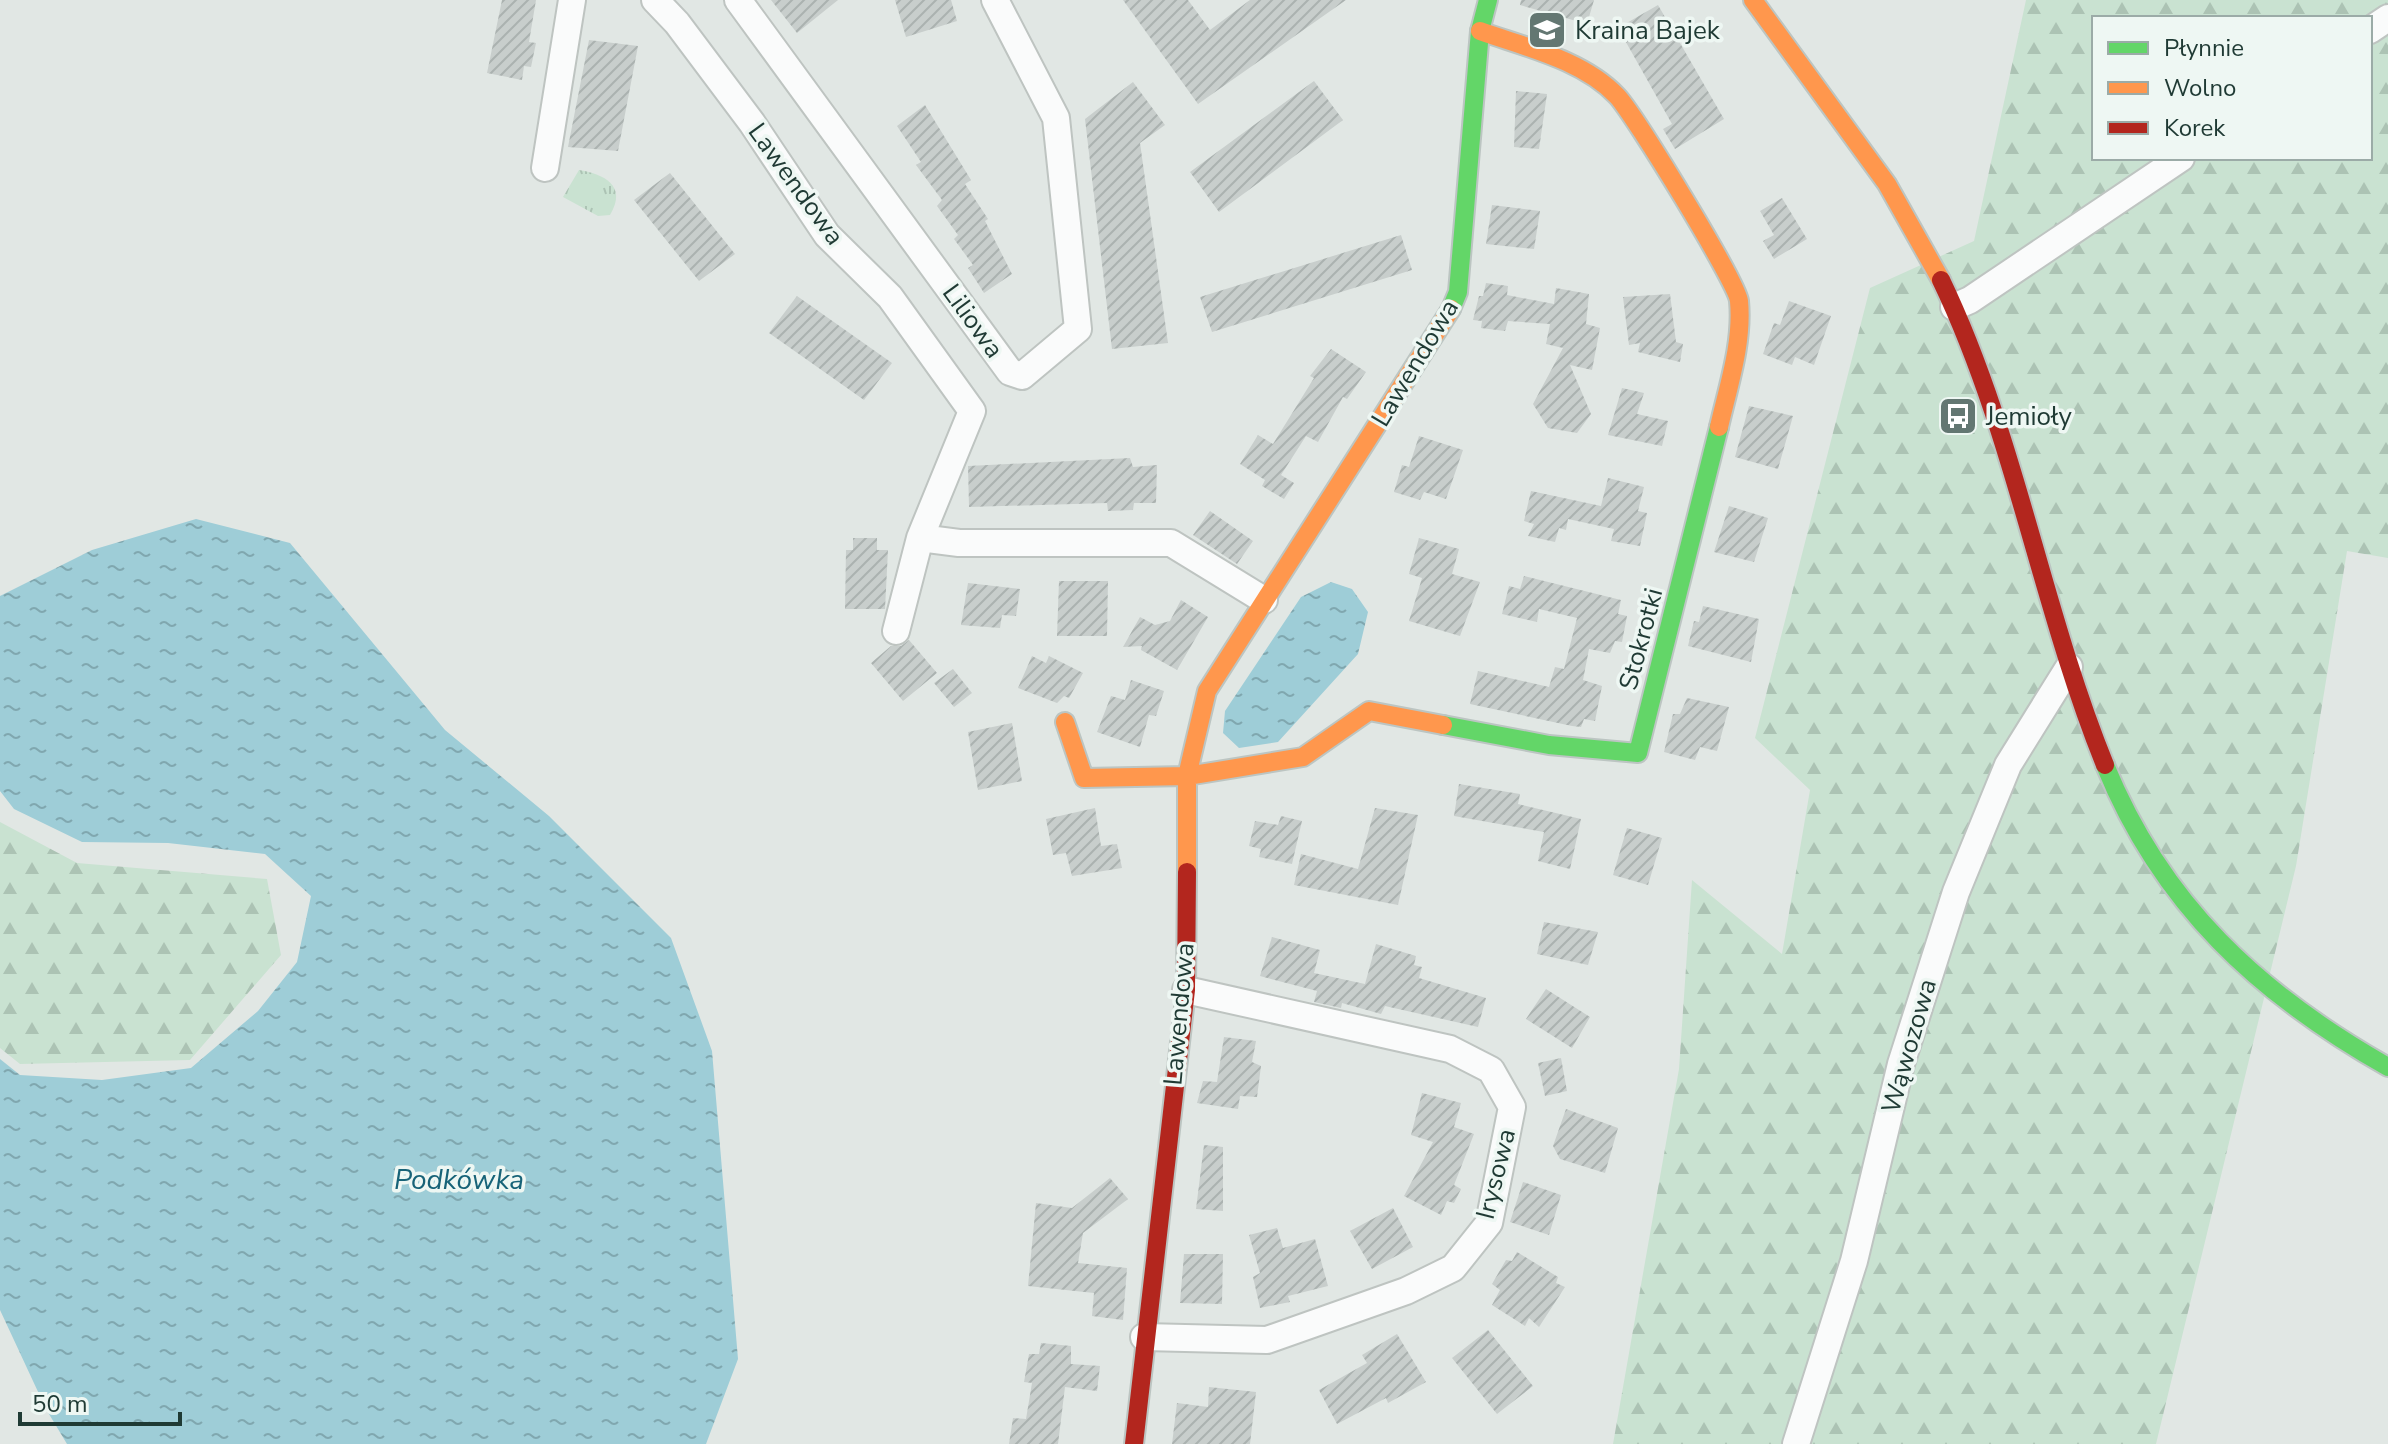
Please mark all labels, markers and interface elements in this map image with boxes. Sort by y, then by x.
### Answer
school or university icon: Kraina Bajek [1526,9,1568,51]
place label: Kraina Bajek [1575,13,1721,48]
legend [2092,16,2372,160]
text: Płynnie [2164,32,2244,64]
text: Wolno [2164,72,2236,104]
text: Korek [2164,112,2226,144]
street label: Lawendowa [740,116,852,252]
street label: Liliowa [934,277,1012,365]
street label: Lawendowa [1363,293,1467,433]
bus stop icon: Jemioły [1937,395,1979,437]
place label: Jemioły [1985,399,2072,434]
street label: Stokrotki [1611,584,1671,694]
street label: Lawendowa [1155,941,1203,1087]
street label: Wąwozowa [1873,975,1945,1117]
street label: Irysowa [1468,1125,1524,1223]
water label: Podkówka [394,1161,524,1199]
scale bar [20,1376,180,1426]
text: 50 m [32,1388,88,1420]

